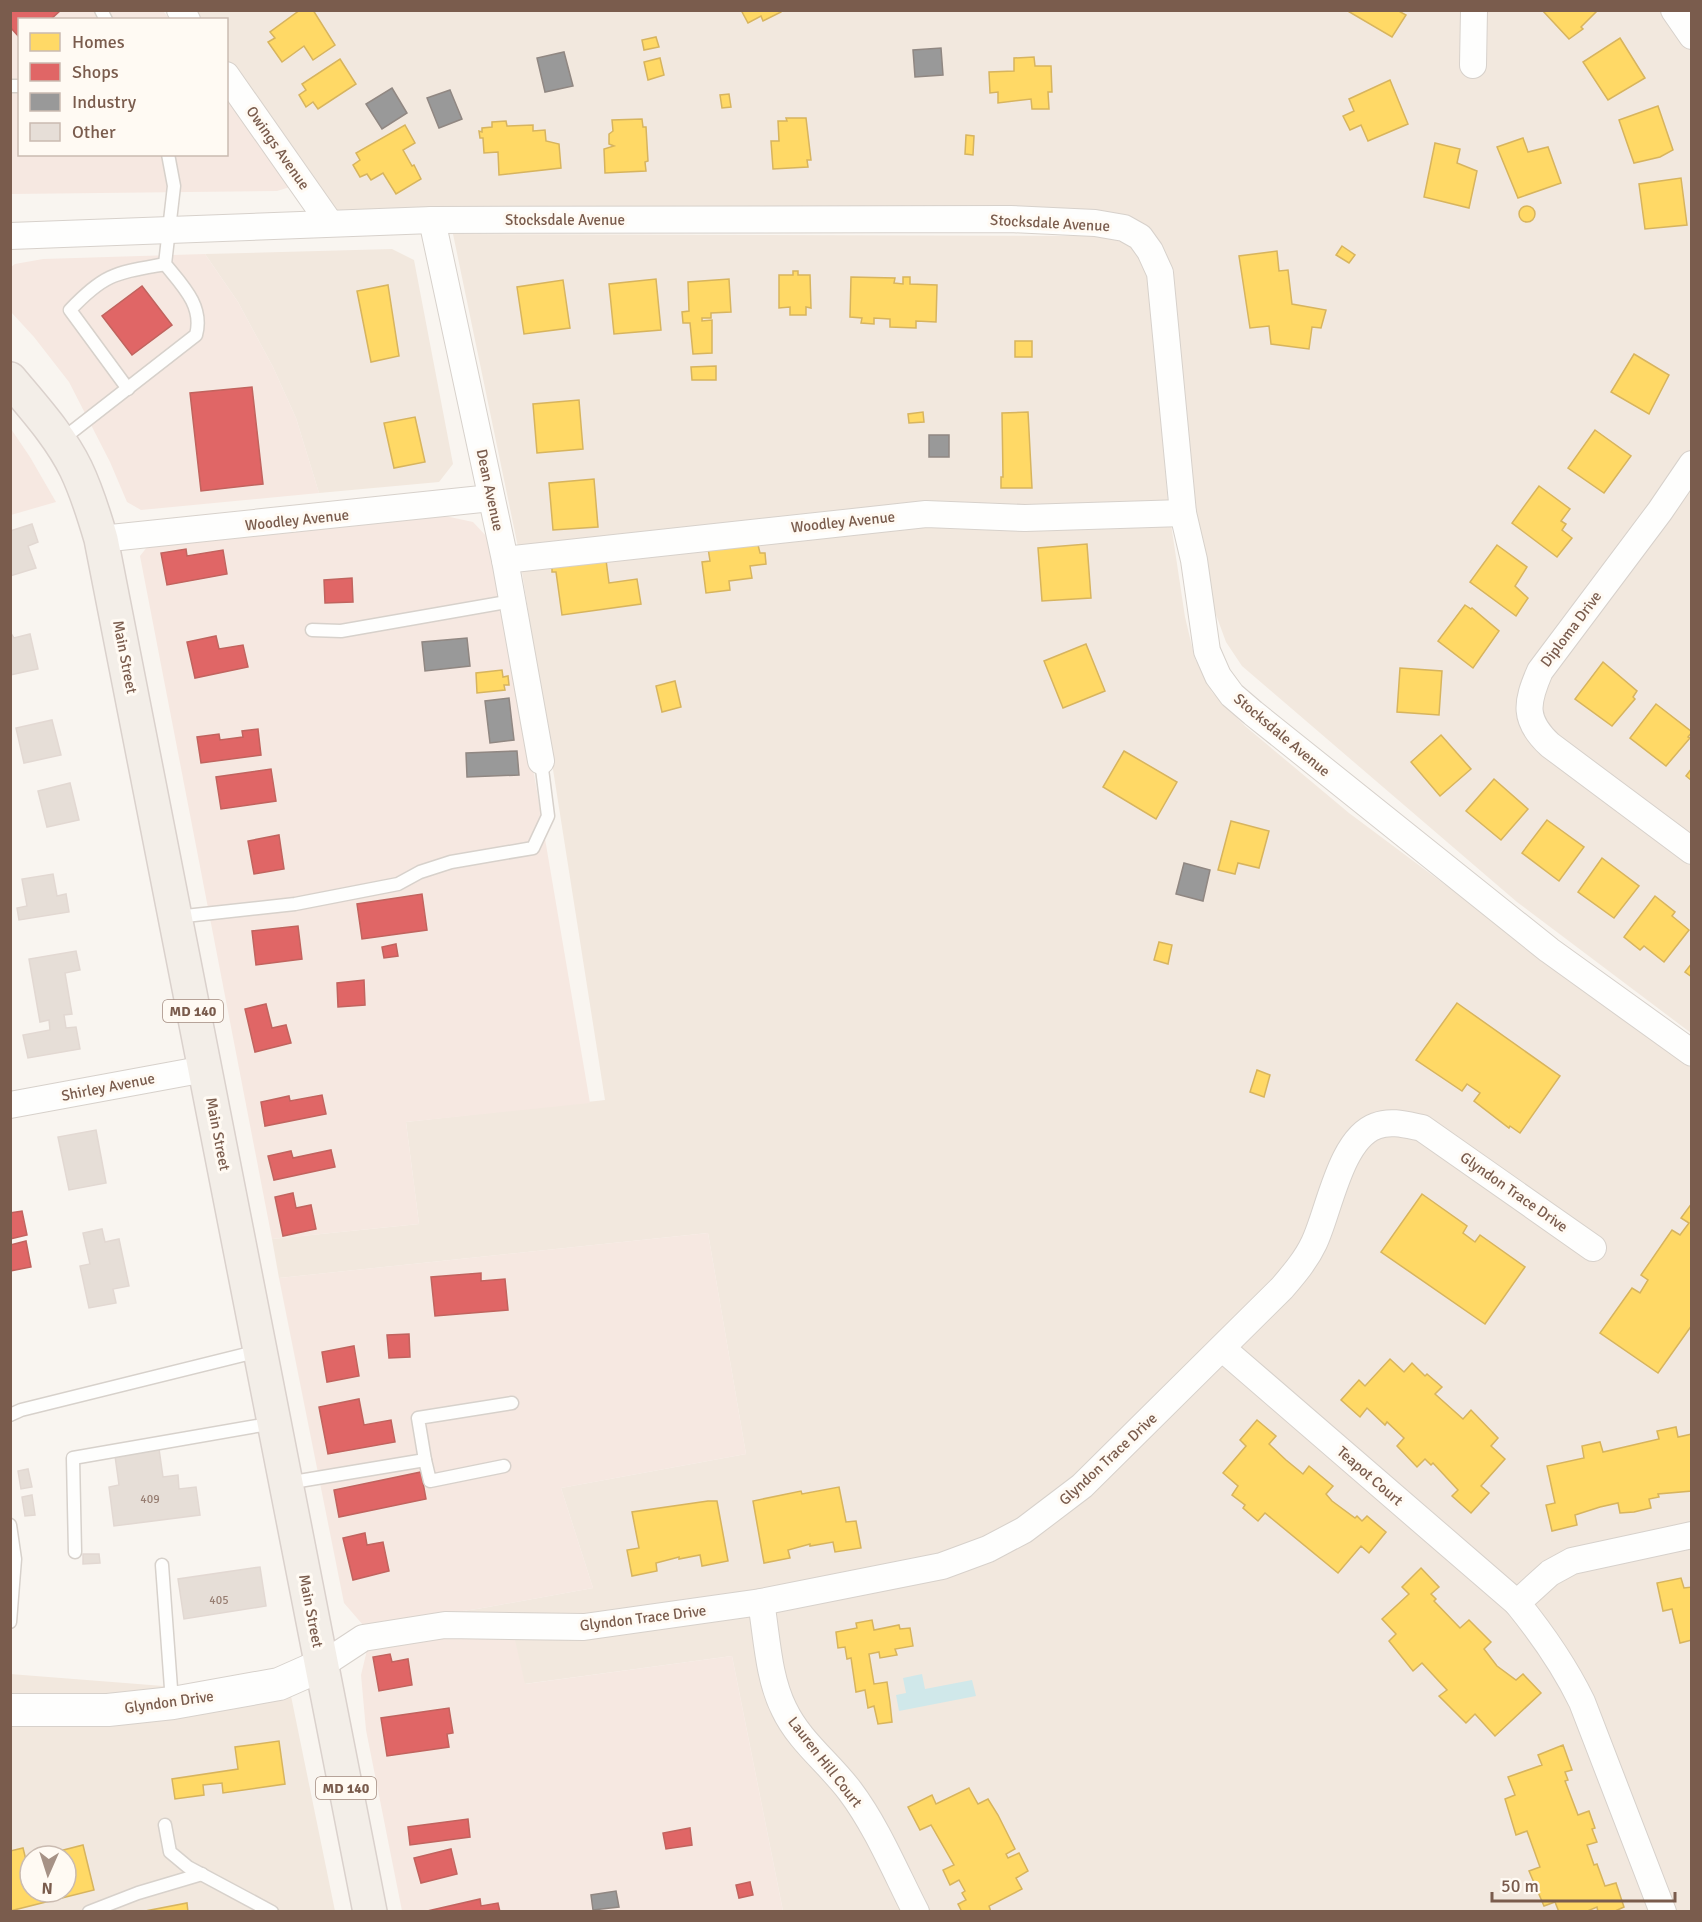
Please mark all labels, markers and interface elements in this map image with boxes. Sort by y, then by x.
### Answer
legend [18,18,228,156]
text: Homes [72,31,125,53]
text: Shops [72,61,119,83]
text: Industry [72,91,137,113]
street label: Owings Avenue [243,103,313,193]
text: Other [72,121,116,143]
street label: Stocksdale Avenue [505,211,625,229]
street label: Stocksdale Avenue [990,211,1110,235]
street label: Dean Avenue [473,447,507,533]
street label: Woodley Avenue [244,506,350,534]
street label: Woodley Avenue [790,508,896,536]
street label: Diploma Drive [1537,588,1605,670]
street label: Main Street [109,619,141,695]
street label: Stocksdale Avenue [1230,690,1334,780]
road number: MD 140 [163,1000,223,1022]
street label: Shirley Avenue [60,1069,156,1105]
street label: Main Street [202,1096,234,1172]
street label: Glyndon Trace Drive [1457,1148,1571,1236]
street label: Glyndon Trace Drive [1055,1409,1161,1509]
street label: Teapot Court [1333,1442,1407,1510]
house number: 409 [140,1492,160,1507]
street label: Main Street [295,1573,327,1649]
house number: 405 [209,1593,229,1608]
street label: Glyndon Trace Drive [579,1601,707,1635]
street label: Glyndon Drive [123,1687,215,1717]
street label: Lauren Hill Court [784,1713,866,1811]
road number: MD 140 [316,1777,376,1799]
north arrow [18,1844,78,1904]
scale bar [1492,1865,1675,1903]
text: 50 m [1501,1875,1539,1897]
text: N [41,1878,53,1898]

